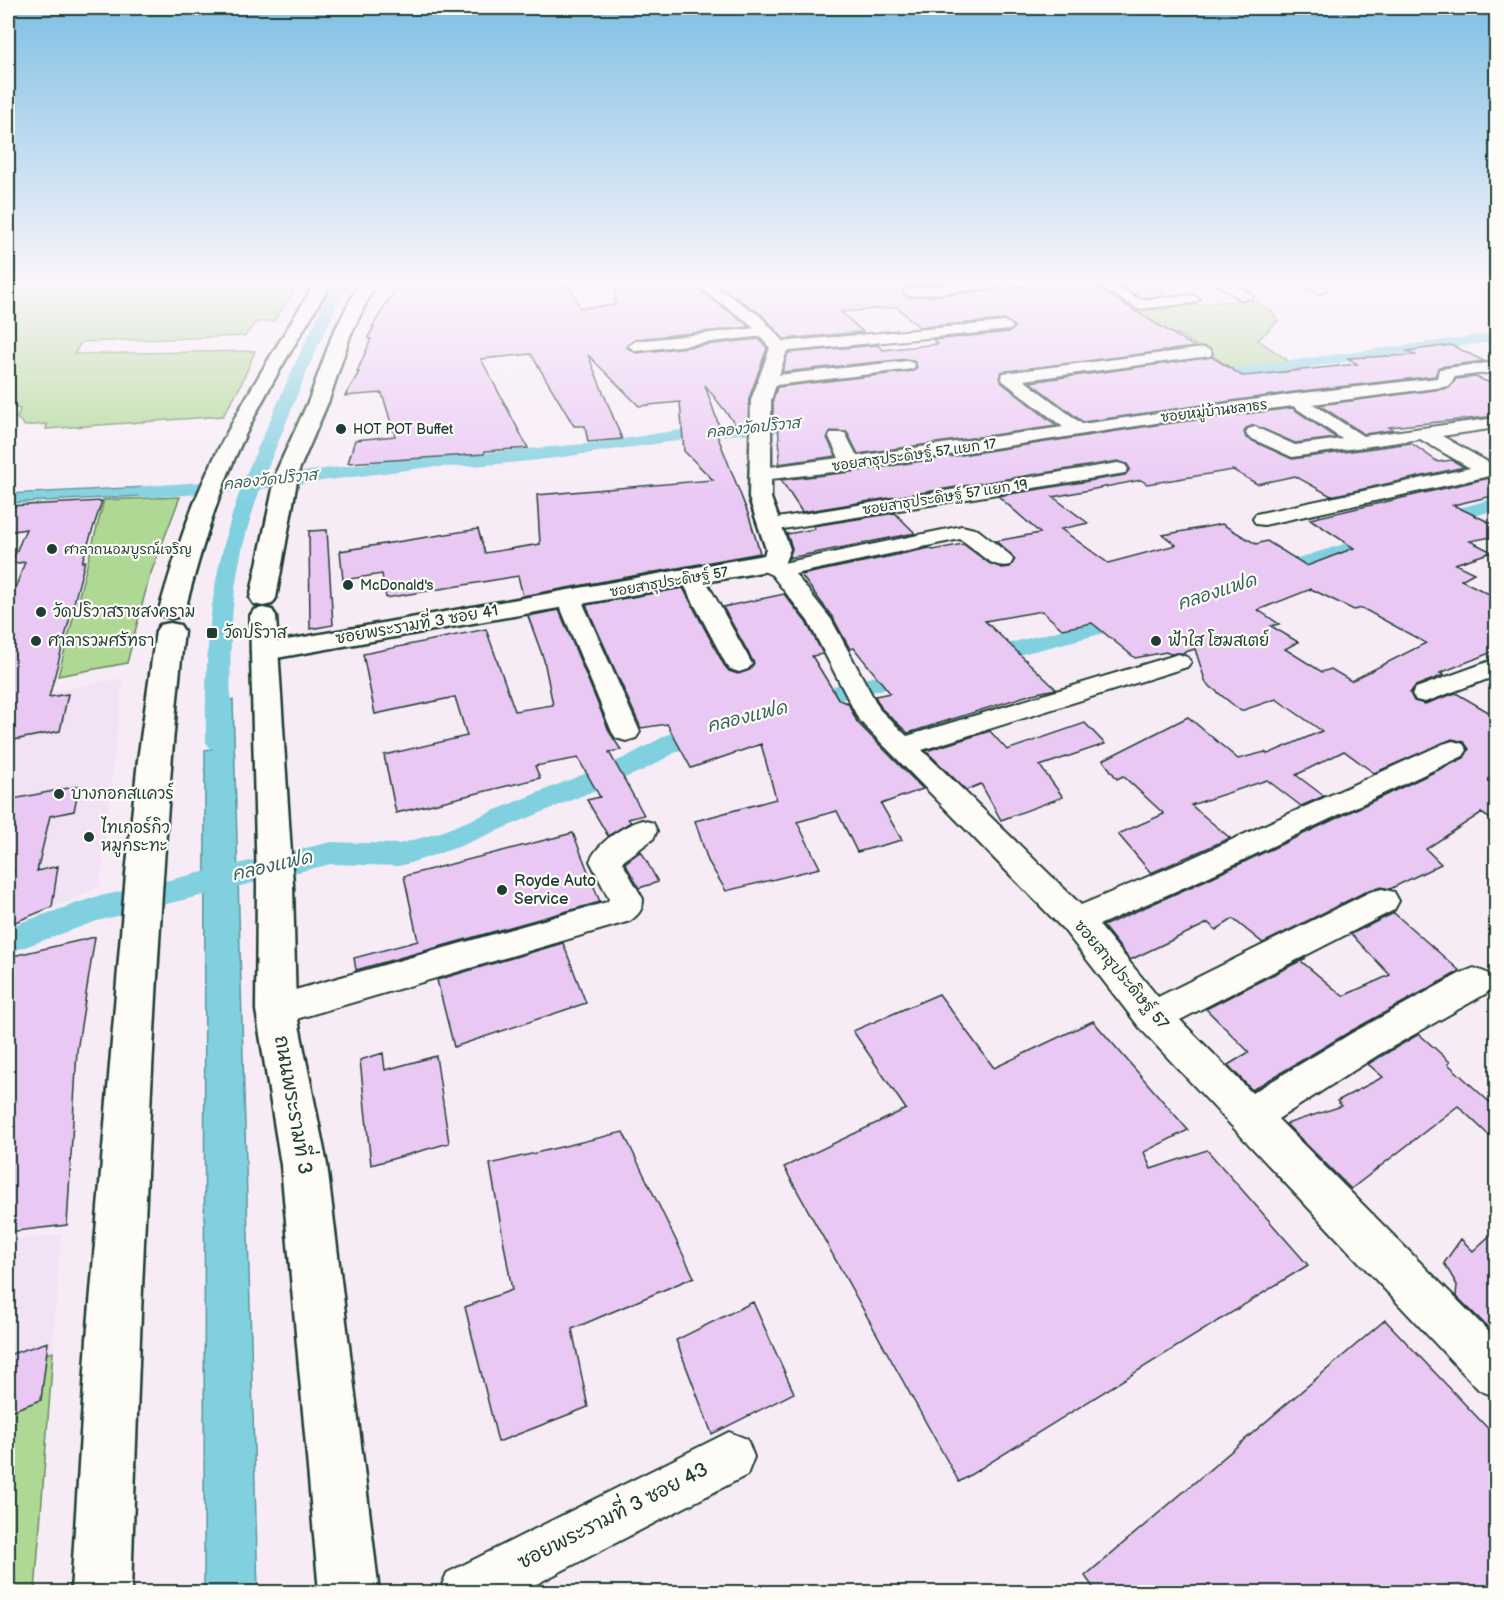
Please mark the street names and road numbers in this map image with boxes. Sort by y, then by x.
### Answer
street label: ซอยหมู่บ้านชลาธร [1160,396,1268,427]
street label: ซอยสาธุประดิษฐ์ 57 แยก 17 [831,434,998,476]
street label: ซอยสาธุประดิษฐ์ 57 แยก 19 [861,475,1029,519]
street label: ซอยสาธุประดิษฐ์ 57 [608,562,730,602]
street label: ซอยพระรามที่ 3 ซอย 41 [333,594,500,649]
street label: ซอยสาธุประดิษฐ์ 57 [1068,915,1175,1035]
street label: ถนนพระรามที่ 3 [269,1032,325,1176]
street label: ซอยพระรามที่ 3 ซอย 43 [510,1450,712,1575]

